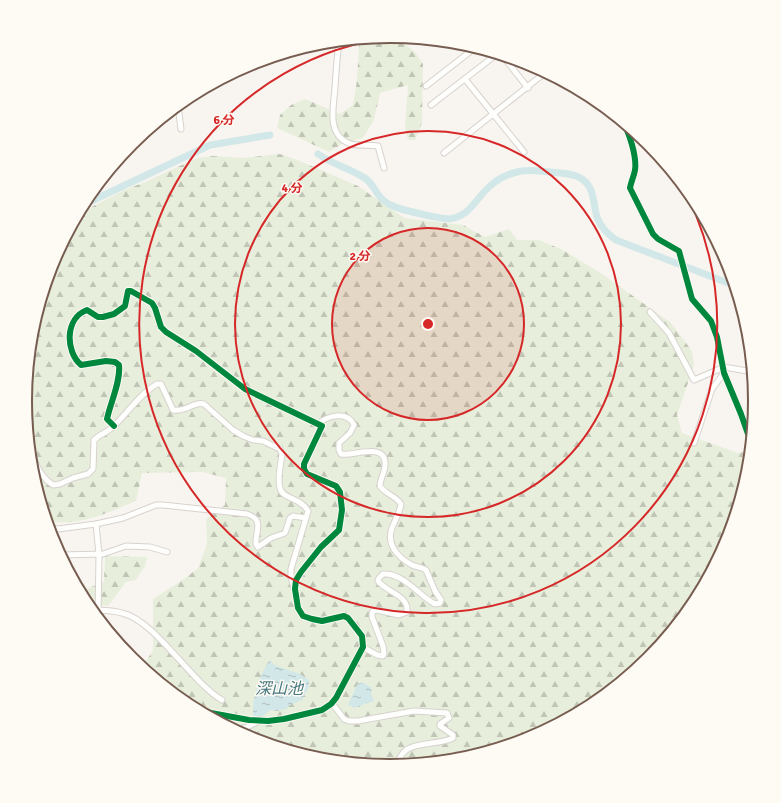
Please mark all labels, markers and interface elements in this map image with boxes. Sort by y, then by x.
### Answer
text: 6 分 [213,113,235,128]
text: 4 分 [281,181,303,196]
text: 2 分 [349,249,371,264]
centre of rings [421,317,435,331]
water label: 深山池 [255,679,305,699]

